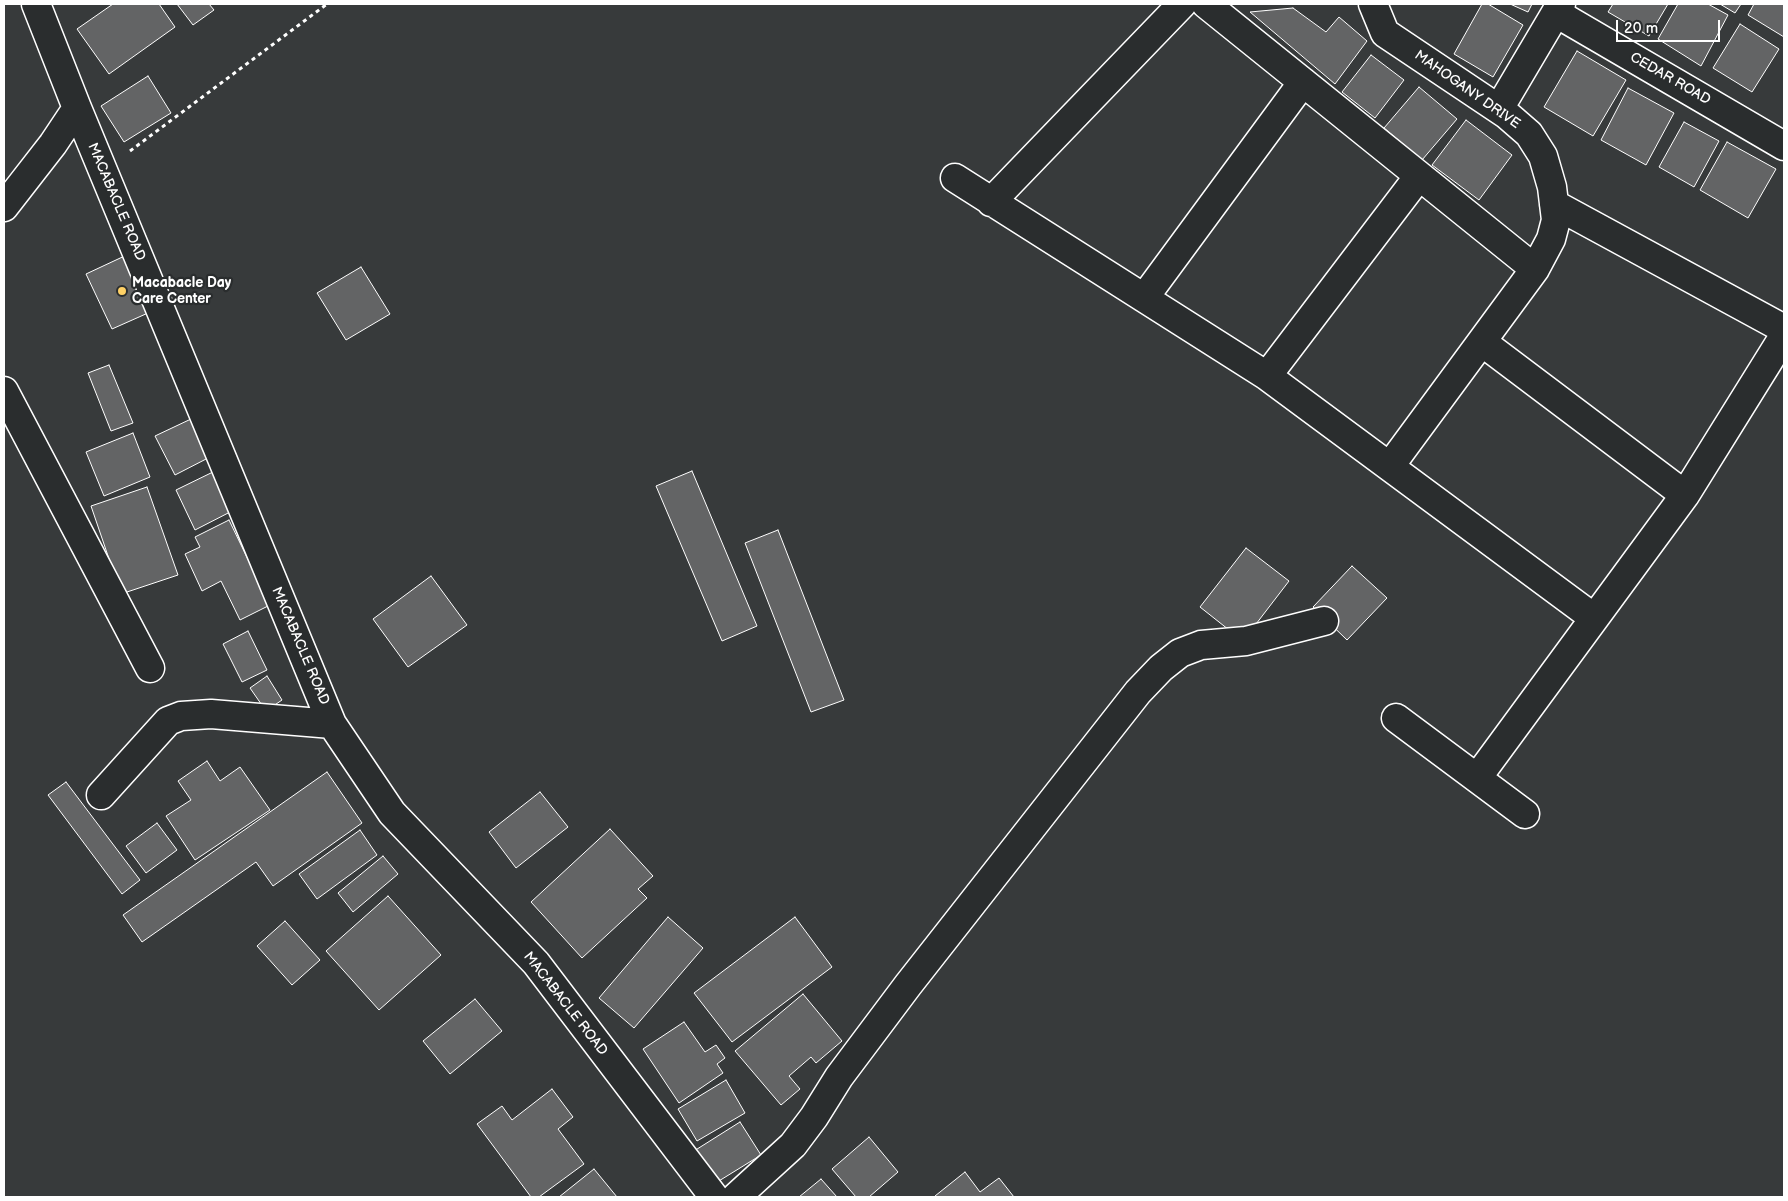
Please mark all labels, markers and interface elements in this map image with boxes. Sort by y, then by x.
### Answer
scale bar [1618,10,1722,42]
text: 20 m [1624,19,1658,38]
street label: MAHOGANY DRIVE [1411,47,1523,133]
street label: CEDAR ROAD [1627,49,1713,109]
street label: MACABACLE ROAD [84,141,148,263]
place label: Macabacle Day Care Center [132,275,231,308]
marker: Macabacle Day Care Center [116,285,128,297]
street label: MACABACLE ROAD [268,585,332,707]
street label: MACABACLE ROAD [519,949,611,1059]

